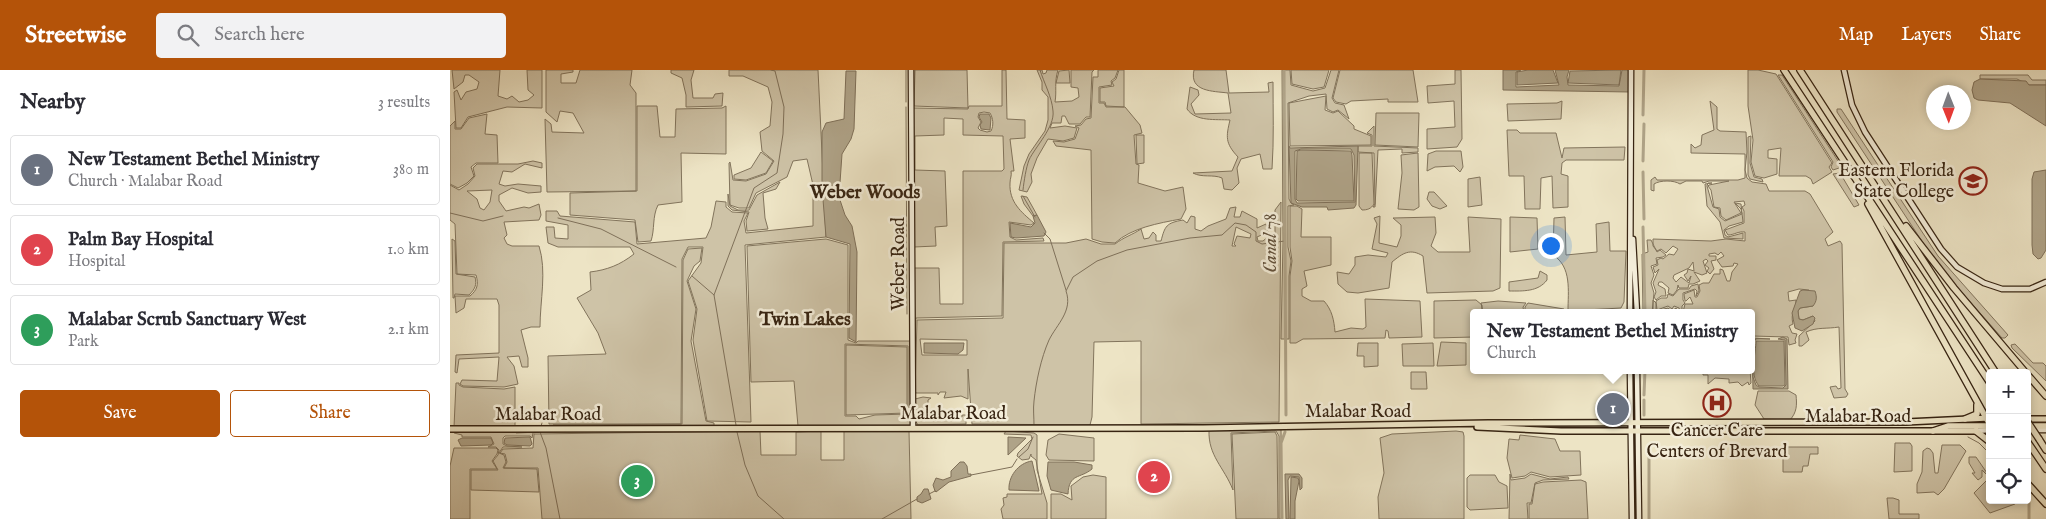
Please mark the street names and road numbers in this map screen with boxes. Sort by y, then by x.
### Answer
street label: Weber Road [888,217,911,311]
street label: Malabar Road [1305,401,1411,424]
street label: Malabar Road [900,403,1006,426]
street label: Malabar Road [495,404,601,427]
street label: Malabar Road [1805,406,1911,429]

